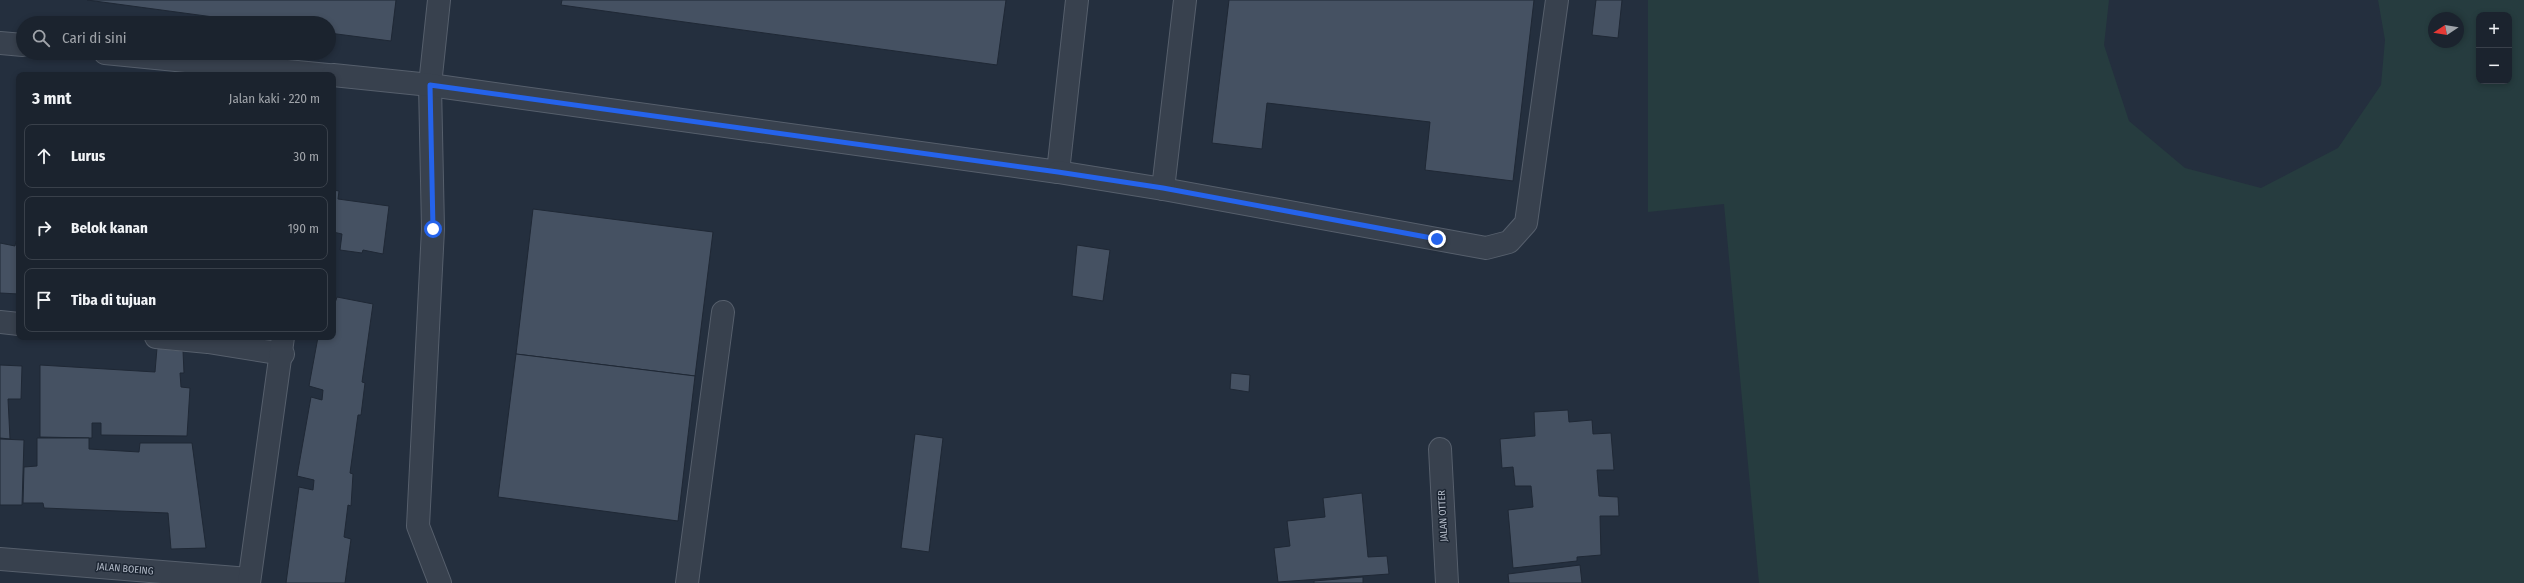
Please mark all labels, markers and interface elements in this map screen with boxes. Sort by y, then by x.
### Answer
north arrow [2428,12,2464,48]
map controls [2476,12,2512,84]
button: + [2476,12,2512,48]
search box [16,16,336,60]
icon: search [30,27,52,49]
text: Cari di sini [62,29,127,47]
button: − [2476,48,2512,84]
text: 3 mnt [32,88,71,109]
text: Jalan kaki · 220 m [229,91,320,106]
icon: ahead [33,145,55,167]
text: Lurus [71,147,105,165]
text: 30 m [293,149,319,164]
icon: right [33,217,55,239]
text: Belok kanan [71,219,148,237]
route start [424,220,442,238]
text: 190 m [288,221,319,236]
route end [1428,230,1446,248]
icon: arrive [33,289,55,311]
text: Tiba di tujuan [71,291,156,309]
street label: JALAN OTTER [1436,489,1450,542]
street label: JALAN BOEING [96,561,154,577]

